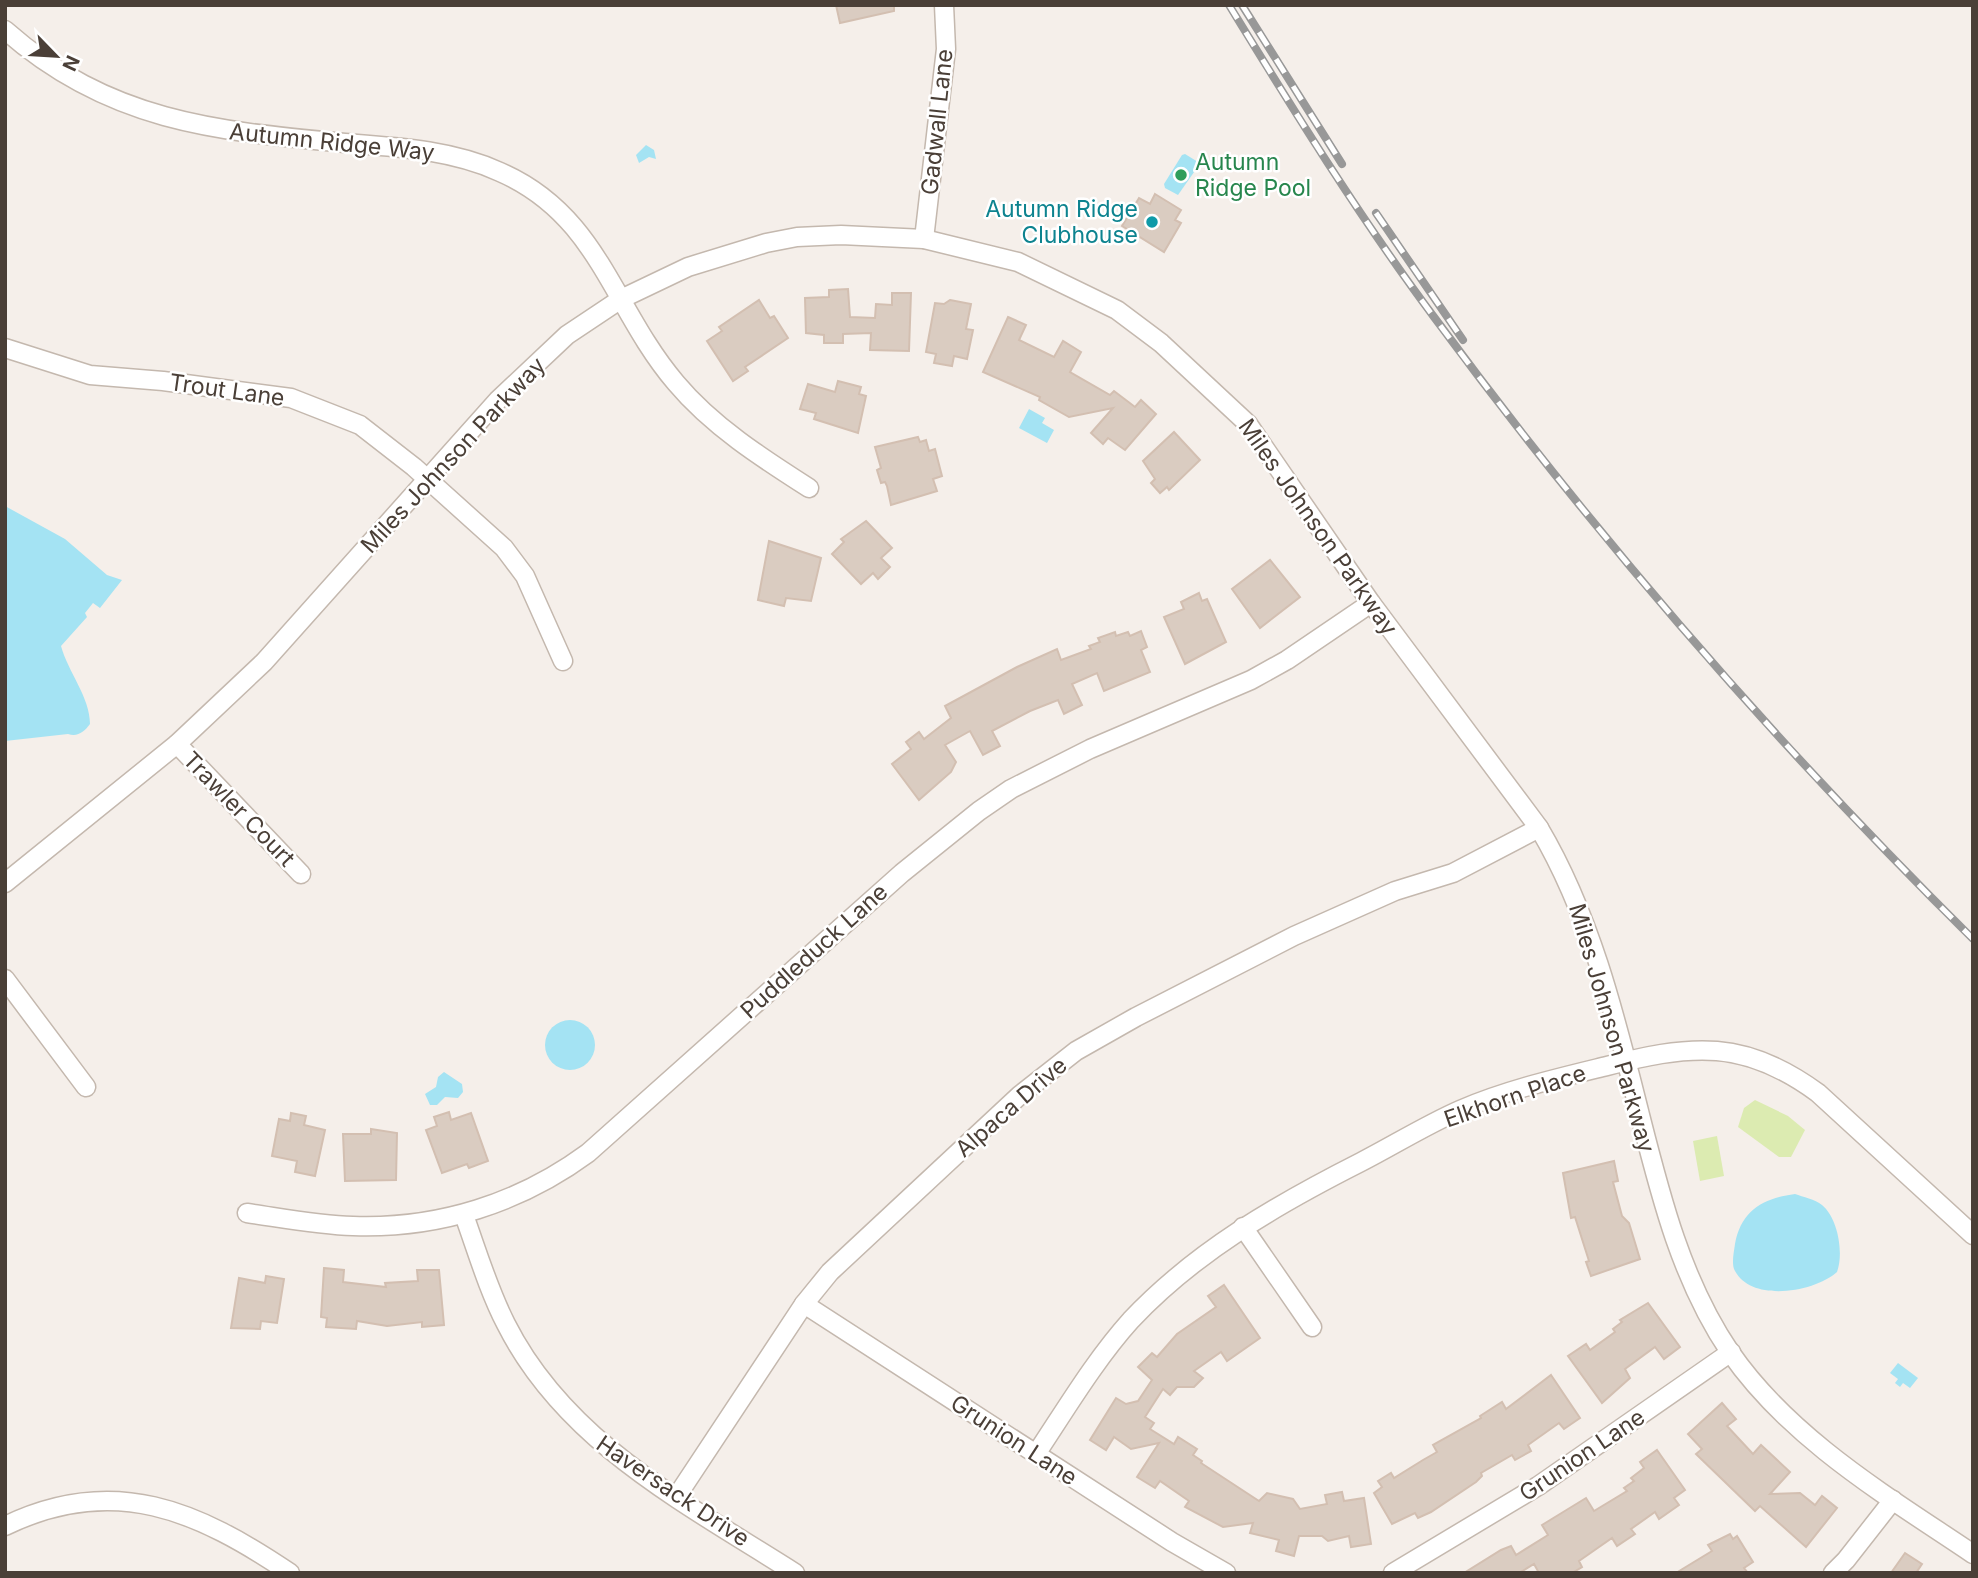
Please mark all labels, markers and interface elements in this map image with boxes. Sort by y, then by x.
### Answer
north arrow [21,21,91,91]
street label: Gadwall Lane [915,48,959,196]
text: N [57,52,84,74]
street label: Autumn Ridge Way [228,117,436,167]
place label: Autumn Ridge Pool [1195,148,1311,202]
marker: Autumn Ridge Pool [1173,167,1189,183]
place label: Autumn Ridge Clubhouse [985,195,1138,249]
marker: Autumn Ridge Clubhouse [1144,214,1160,230]
street label: Miles Johnson Parkway [355,351,551,559]
street label: Trout Lane [168,368,286,412]
street label: Miles Johnson Parkway [1233,413,1403,641]
street label: Trawler Court [177,746,301,873]
street label: Puddleduck Lane [735,878,893,1024]
street label: Miles Johnson Parkway [1563,900,1661,1156]
street label: Alpaca Drive [950,1051,1072,1163]
street label: Elkhorn Place [1440,1059,1590,1133]
street label: Grunion Lane [945,1389,1083,1491]
street label: Grunion Lane [1514,1403,1650,1507]
street label: Haversack Drive [591,1429,755,1553]

